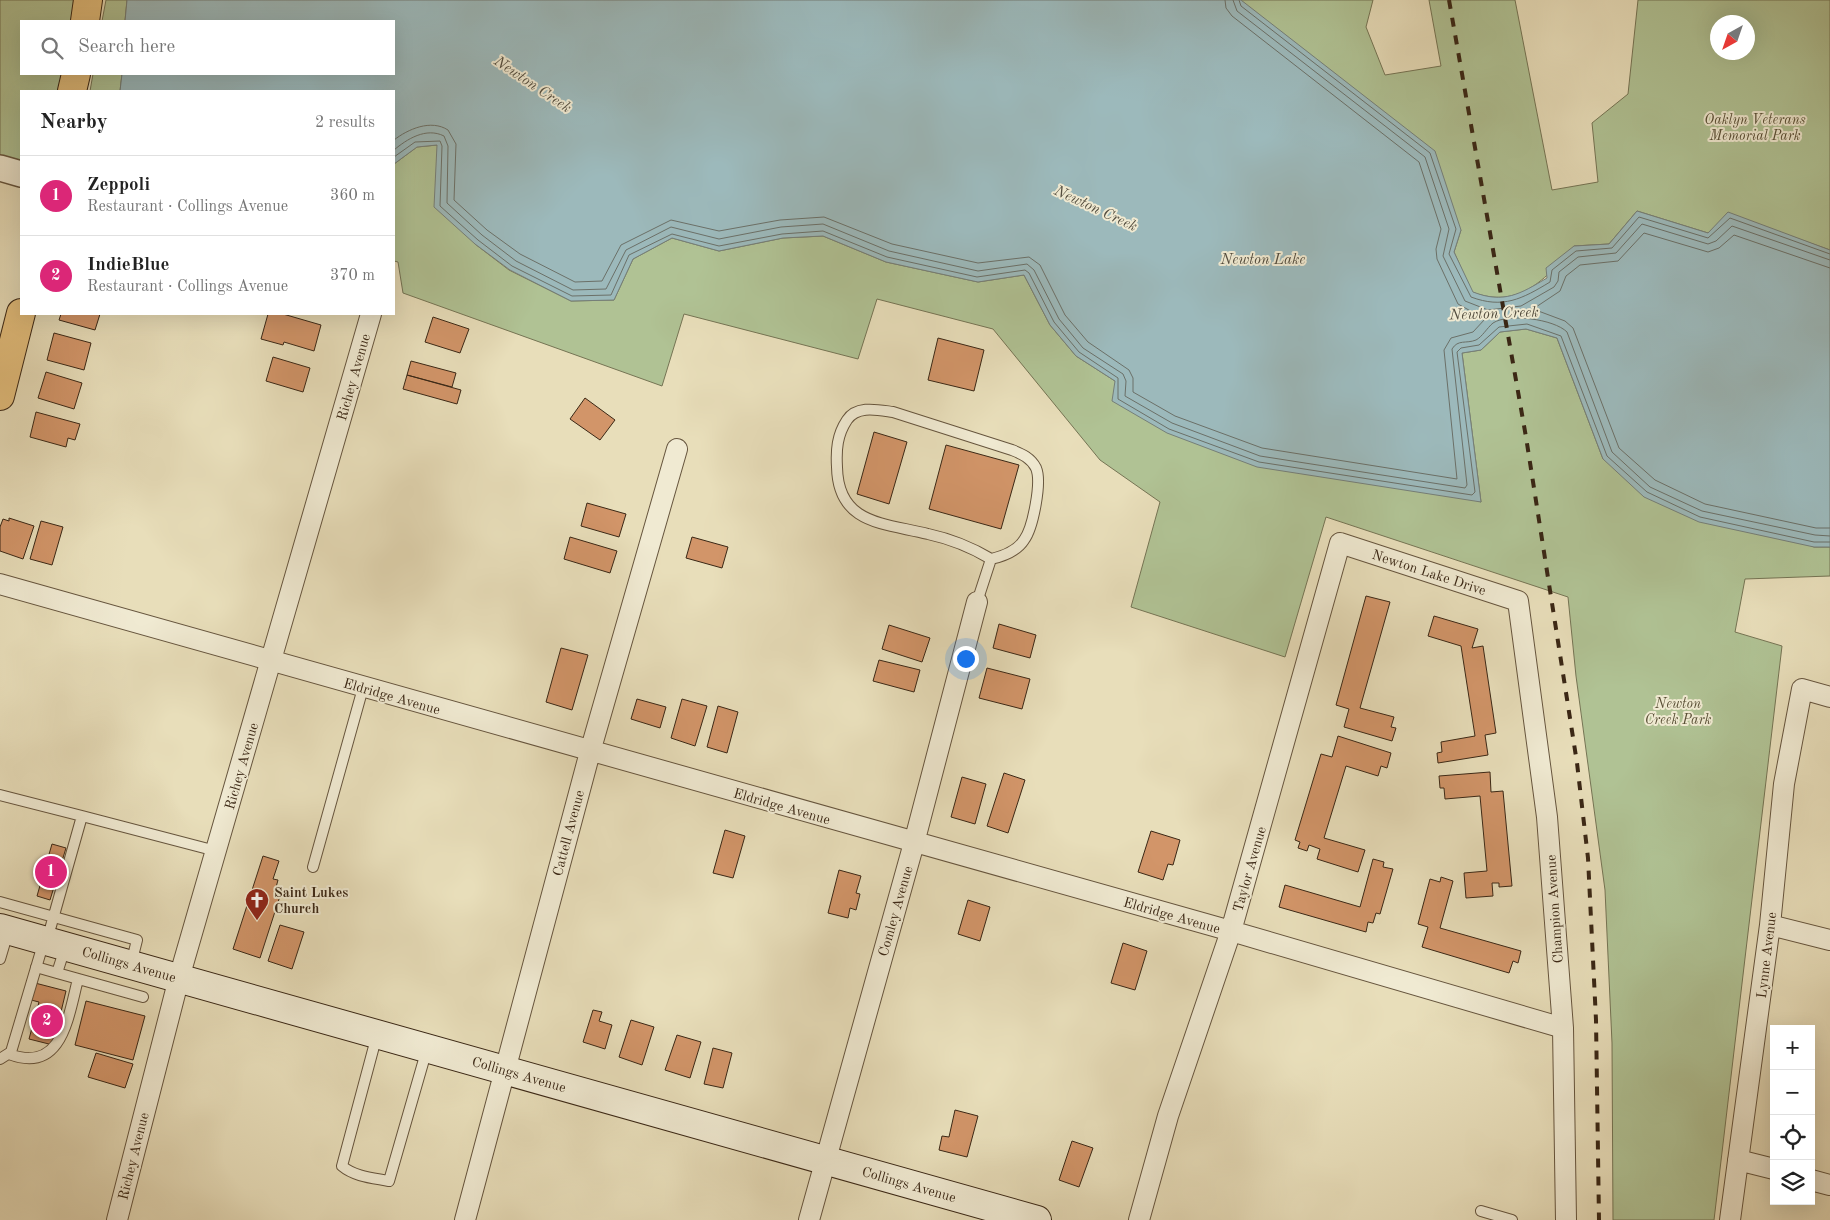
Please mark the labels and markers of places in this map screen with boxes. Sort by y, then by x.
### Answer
pin: 1 [35,853,67,891]
place label: Saint Lukes Church [274,886,348,916]
church icon: Saint Lukes Church [244,887,270,921]
pin: 2 [31,1002,63,1040]

